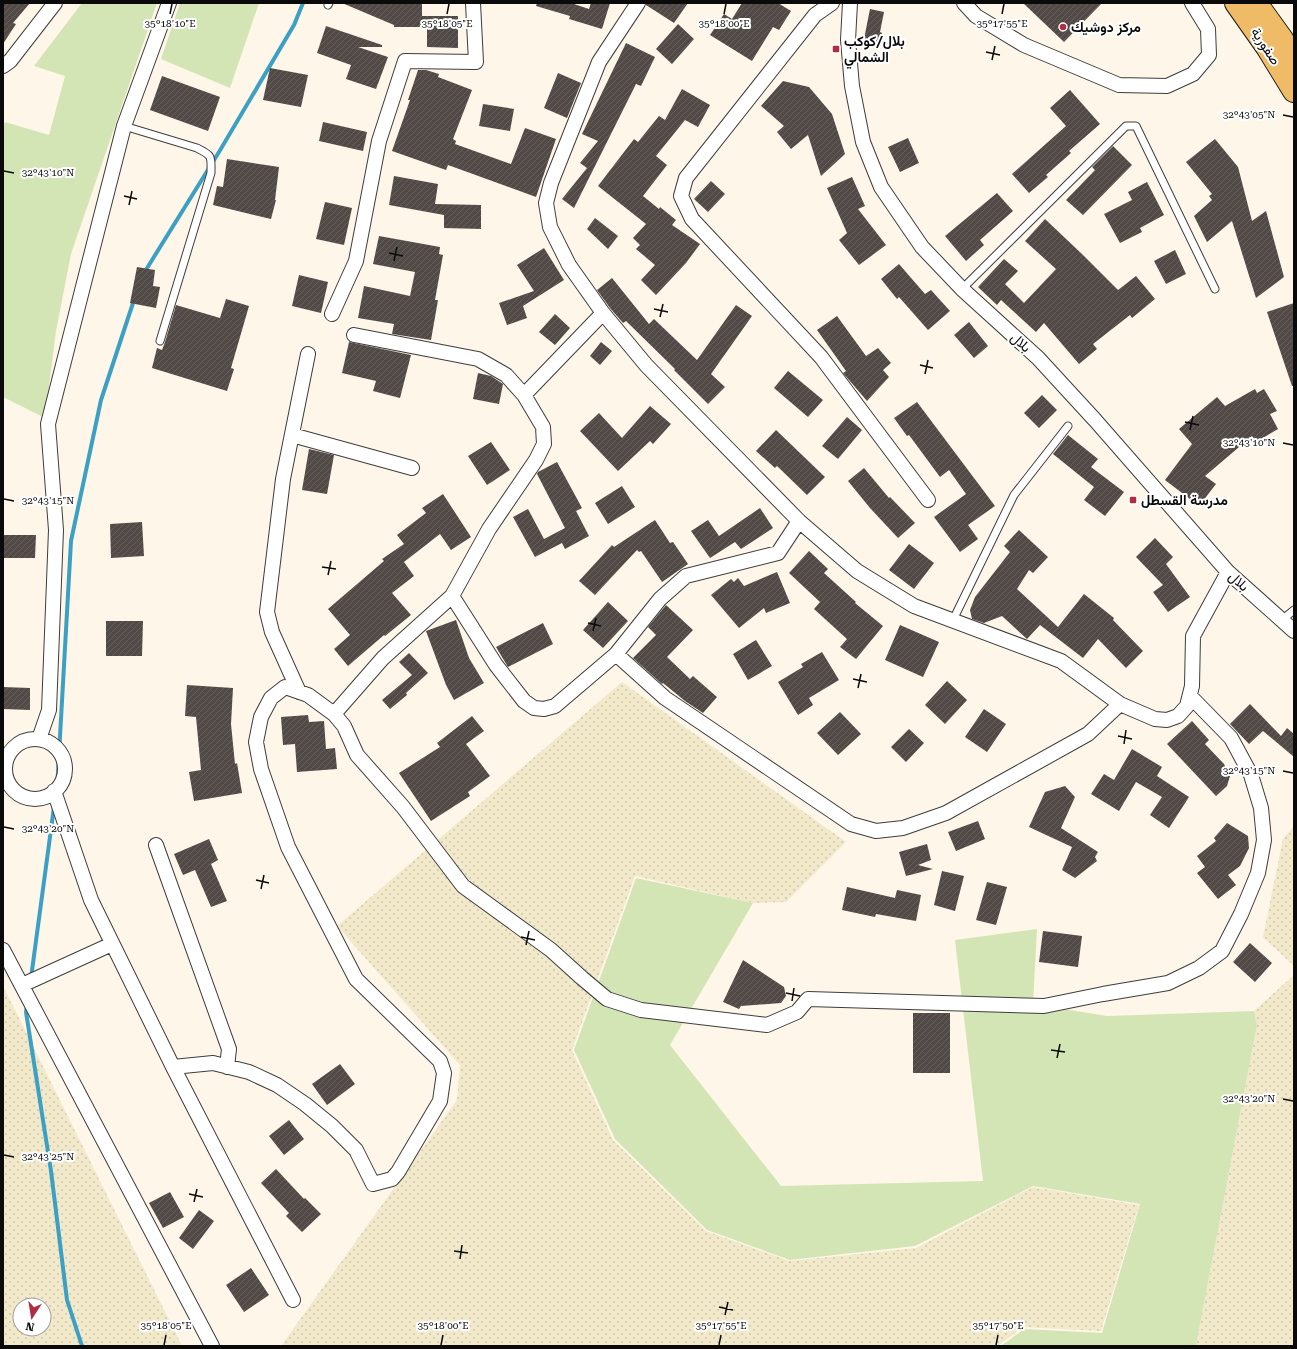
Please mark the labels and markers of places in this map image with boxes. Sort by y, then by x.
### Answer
place label: مركز دوشيك [1071,19,1141,36]
marker: مركز دوشيك [1058,22,1068,32]
place label: بلال/كوكب الشمالي [844,33,905,69]
marker: بلال/كوكب الشمالي [831,44,841,54]
place label: مدرسة القسطل [1141,492,1228,509]
marker: مدرسة القسطل [1128,495,1138,505]

